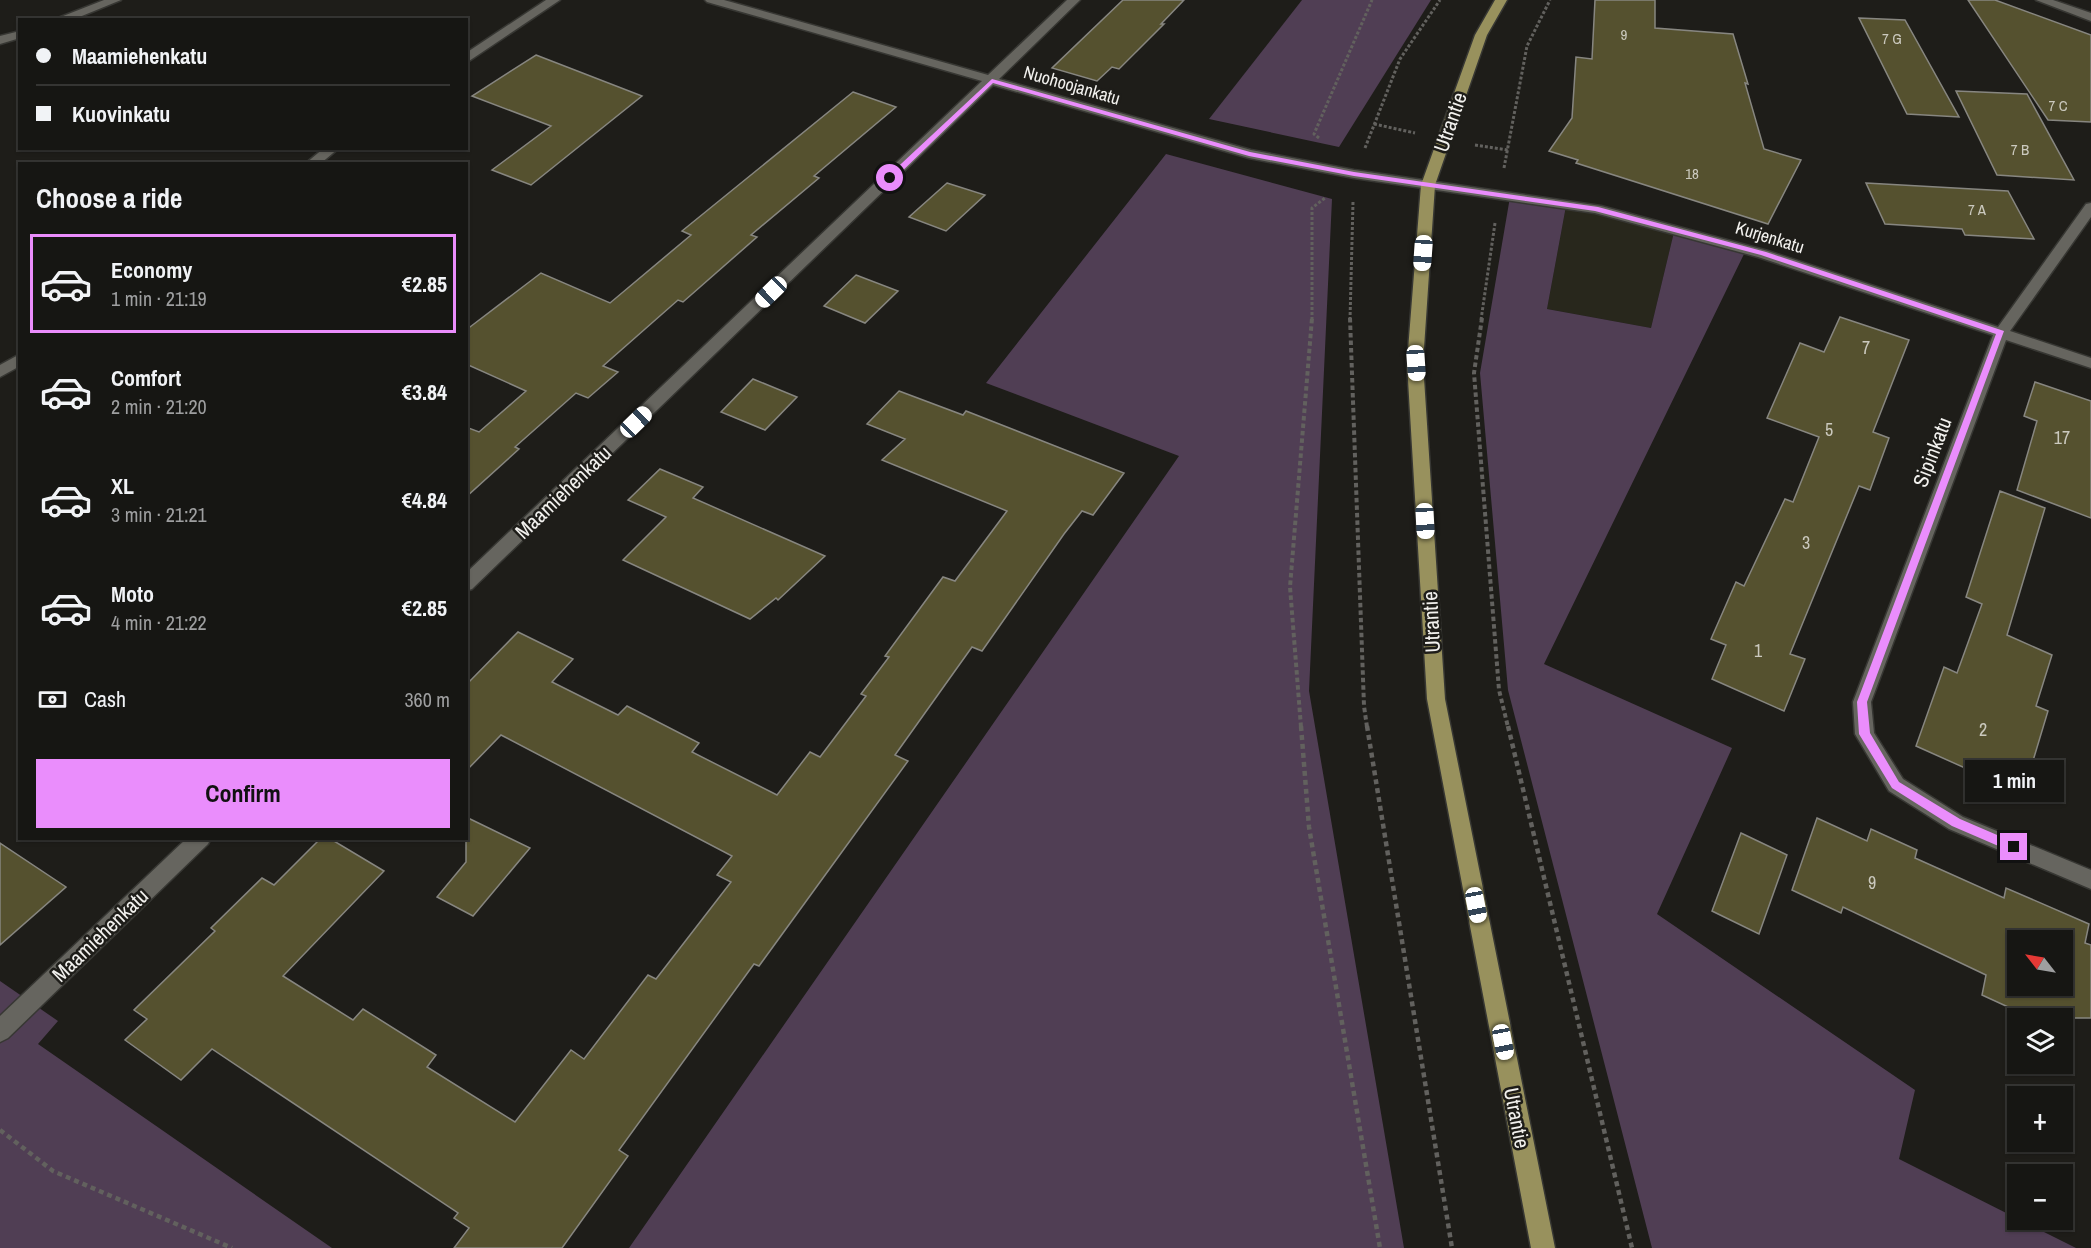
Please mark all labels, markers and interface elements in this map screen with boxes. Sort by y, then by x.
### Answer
house number: 9 [1621,24,1628,45]
house number: 7 G [1882,28,1902,49]
text: Maamiehenkatu [72,41,207,71]
street label: Nuohoojankatu [1021,59,1123,111]
street label: Utrantie [1426,88,1474,156]
house number: 7 C [2048,95,2068,116]
text: Kuovinkatu [72,99,170,129]
house number: 7 B [2011,139,2029,160]
house number: 18 [1685,163,1699,184]
route start [876,164,903,191]
text: Choose a ride [36,180,182,216]
house number: 7 A [1968,199,1987,220]
street label: Kurjenkatu [1733,215,1807,259]
car [1413,234,1433,272]
text: Economy [111,255,192,285]
icon: car [39,257,93,311]
text: €2.85 [402,269,447,299]
car [752,273,790,311]
text: 1 min · 21:19 [111,285,207,312]
house number: 7 [1862,335,1870,360]
car [1406,344,1426,382]
text: Comfort [111,363,181,393]
icon: car [39,365,93,419]
text: €3.84 [402,377,447,407]
text: 2 min · 21:20 [111,393,207,420]
car [617,403,655,441]
street label: Sipinkatu [1905,413,1959,491]
house number: 5 [1825,417,1833,442]
house number: 17 [2054,425,2070,450]
street label: Maamiehenkatu [509,439,617,545]
text: XL [111,471,134,501]
icon: car [39,473,93,527]
text: €4.84 [402,485,447,515]
text: 3 min · 21:21 [111,501,207,528]
car [1415,503,1435,539]
house number: 3 [1802,530,1810,555]
text: Moto [111,579,154,609]
icon: car [39,581,93,635]
street label: Utrantie [1415,591,1447,653]
text: €2.85 [402,593,447,623]
text: 4 min · 21:22 [111,609,207,636]
house number: 1 [1754,638,1763,663]
icon: cash [36,683,69,716]
text: Cash [84,684,126,714]
text: 360 m [404,686,450,713]
house number: 2 [1979,717,1987,742]
button: Confirm [36,759,450,828]
callout: 1 min [1964,760,2064,802]
text: 1 min [1993,767,2036,794]
route end [2000,833,2027,860]
house number: 9 [1868,870,1876,895]
street label: Maamiehenkatu [46,882,154,988]
car [1464,886,1488,924]
north arrow [2007,930,2073,996]
map controls [2007,930,2073,1230]
button: layers [2007,1008,2073,1074]
car [1491,1023,1515,1061]
street label: Utrantie [1497,1085,1537,1151]
button: + [2007,1086,2073,1152]
button: − [2007,1164,2073,1230]

